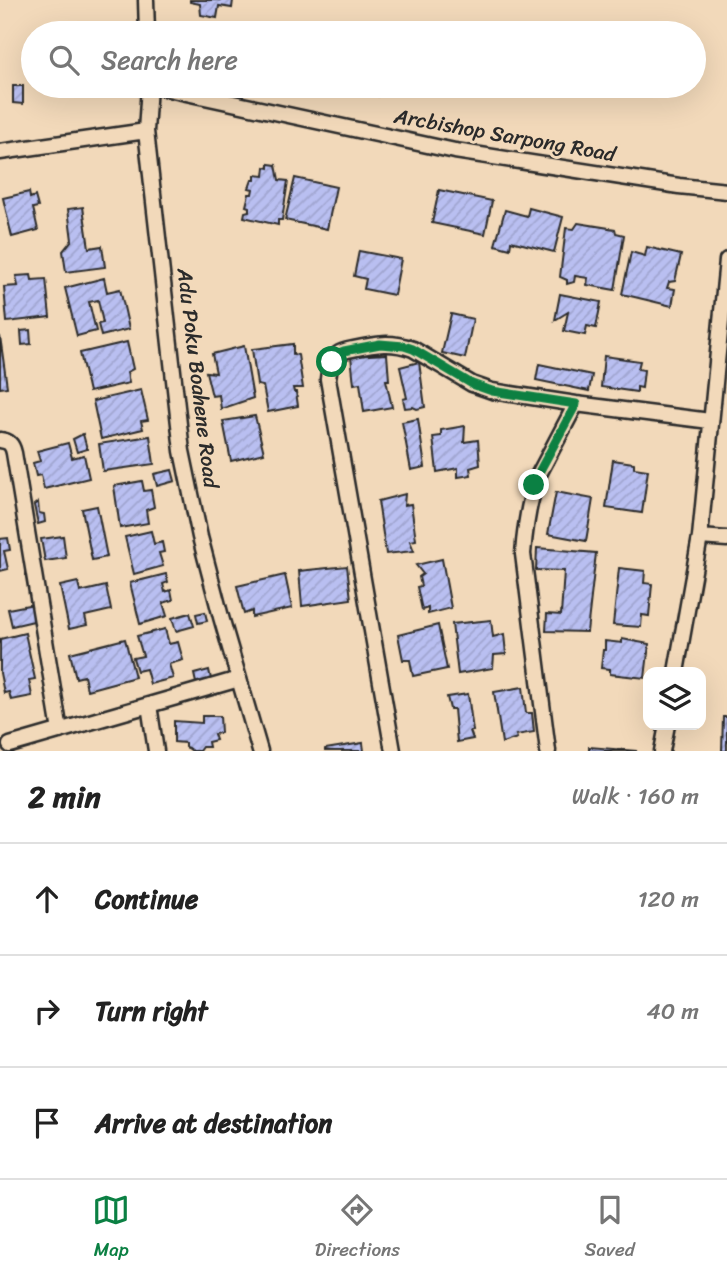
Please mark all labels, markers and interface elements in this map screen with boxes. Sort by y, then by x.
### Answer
search box [21,21,706,98]
text: Search here [101,37,238,83]
icon: search [45,41,83,79]
street label: Arcbishop Sarpong Road [390,97,621,174]
street label: Adu Poku Boahene Road [166,265,231,492]
route start [316,346,347,377]
route end [518,469,549,500]
map controls [643,667,706,730]
button: layers [643,667,706,730]
text: 2 min [28,770,101,824]
text: Walk · 160 m [572,776,699,817]
text: Continue [95,876,198,922]
text: 120 m [638,879,699,920]
icon: ahead [28,880,66,918]
text: Turn right [95,988,208,1034]
text: 40 m [646,991,699,1032]
icon: right [28,992,66,1030]
text: Arrive at destination [95,1100,332,1146]
icon: arrive [28,1104,66,1142]
tab: Map [92,1191,130,1266]
tab: Directions [315,1191,400,1266]
tab: Saved [585,1191,635,1266]

